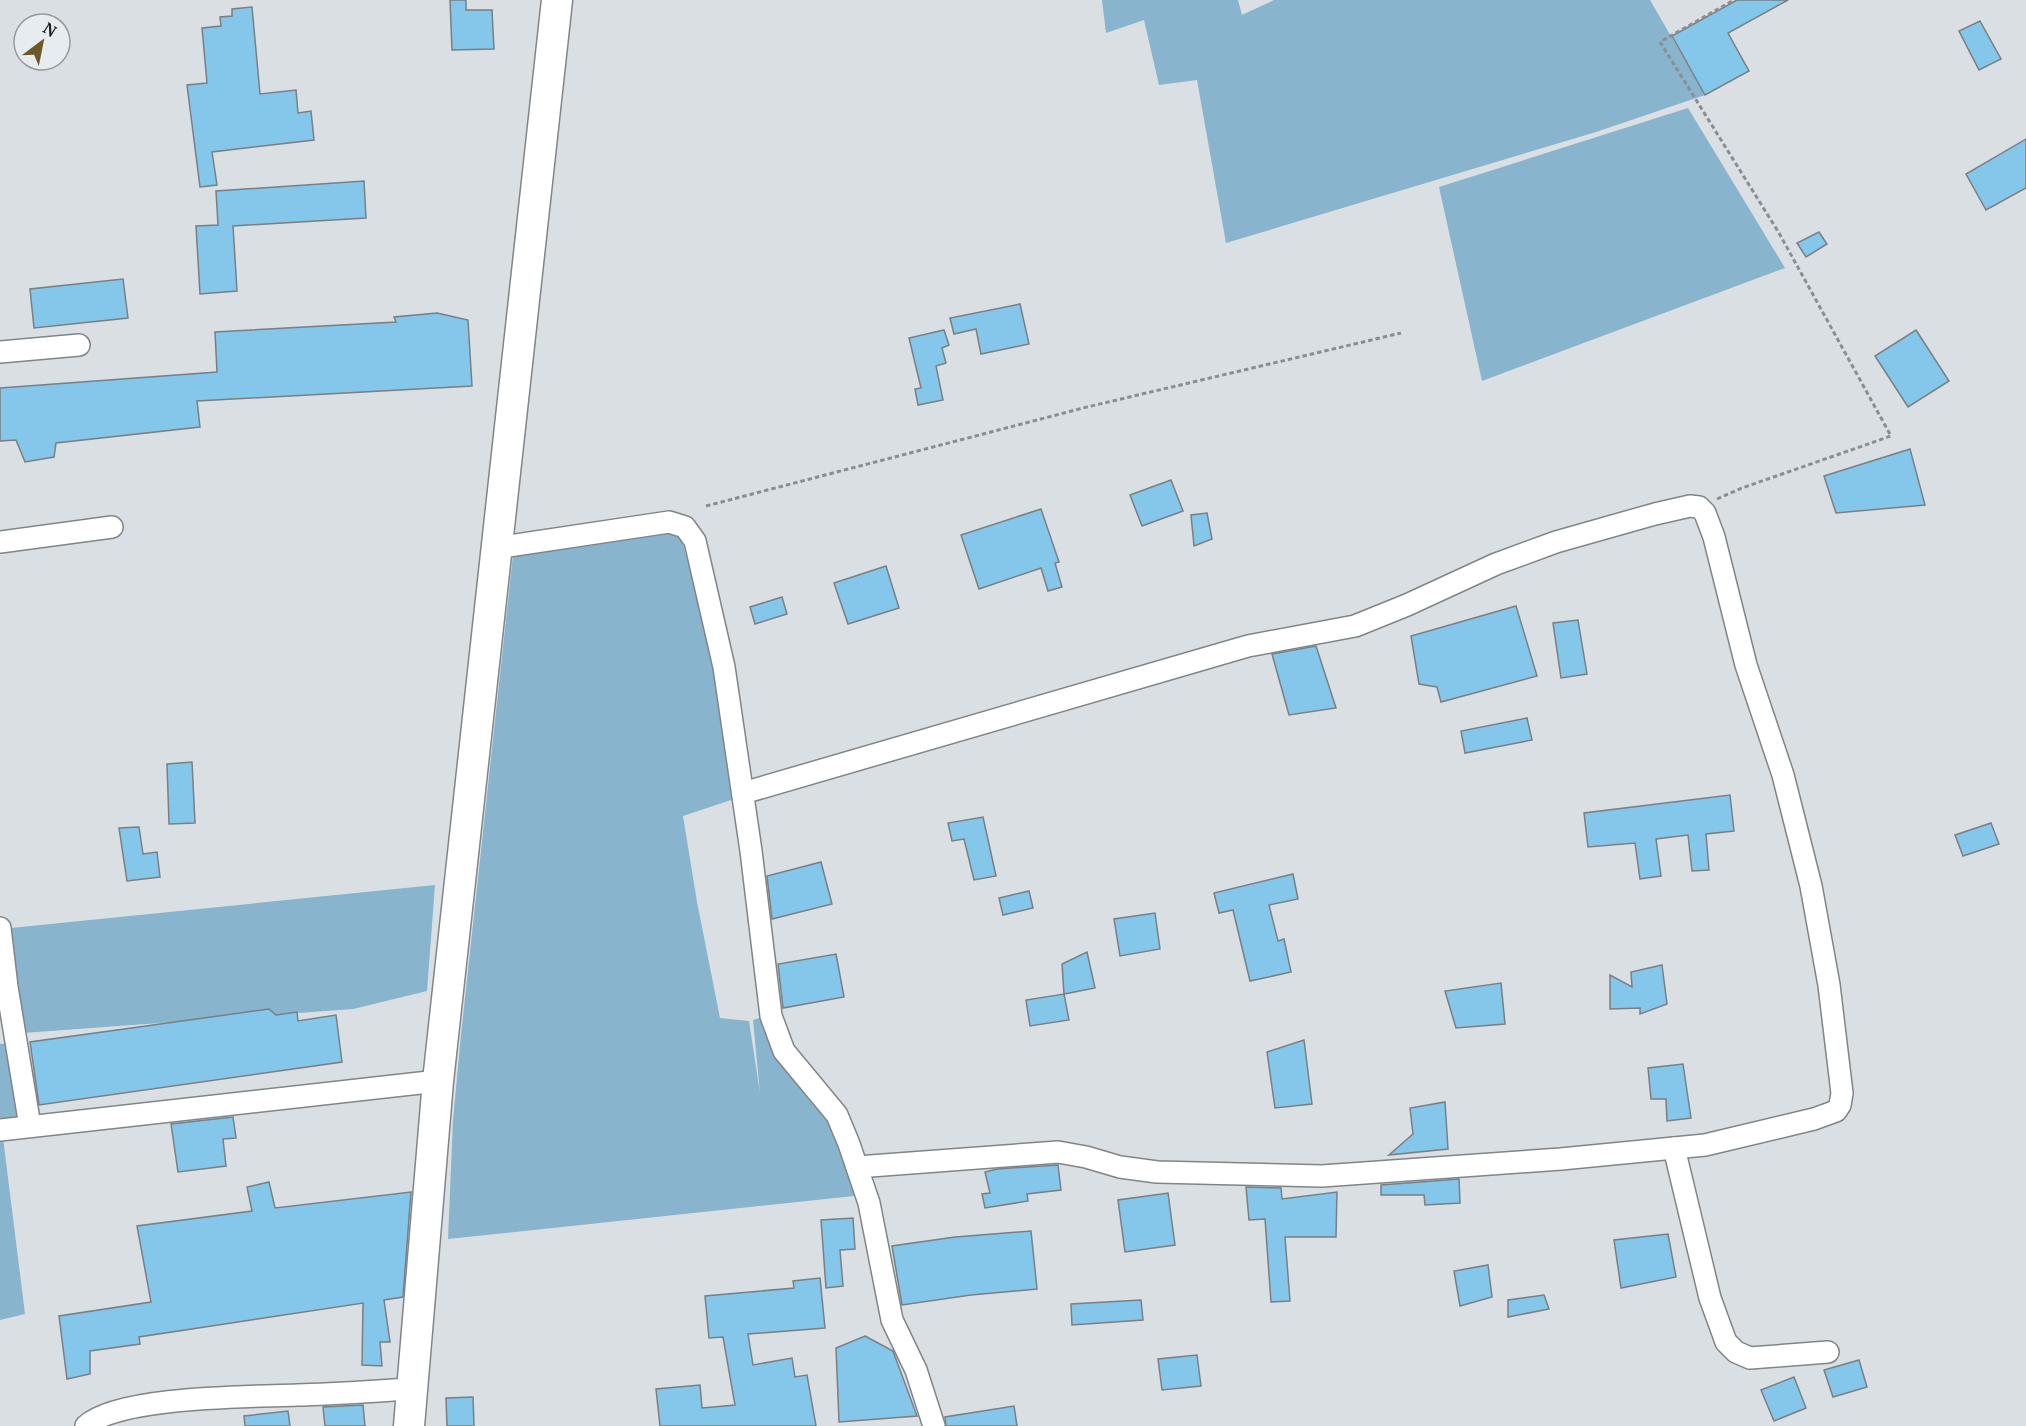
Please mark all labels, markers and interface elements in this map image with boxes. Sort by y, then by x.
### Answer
north arrow [12,12,72,72]
text: N [39,17,61,42]

